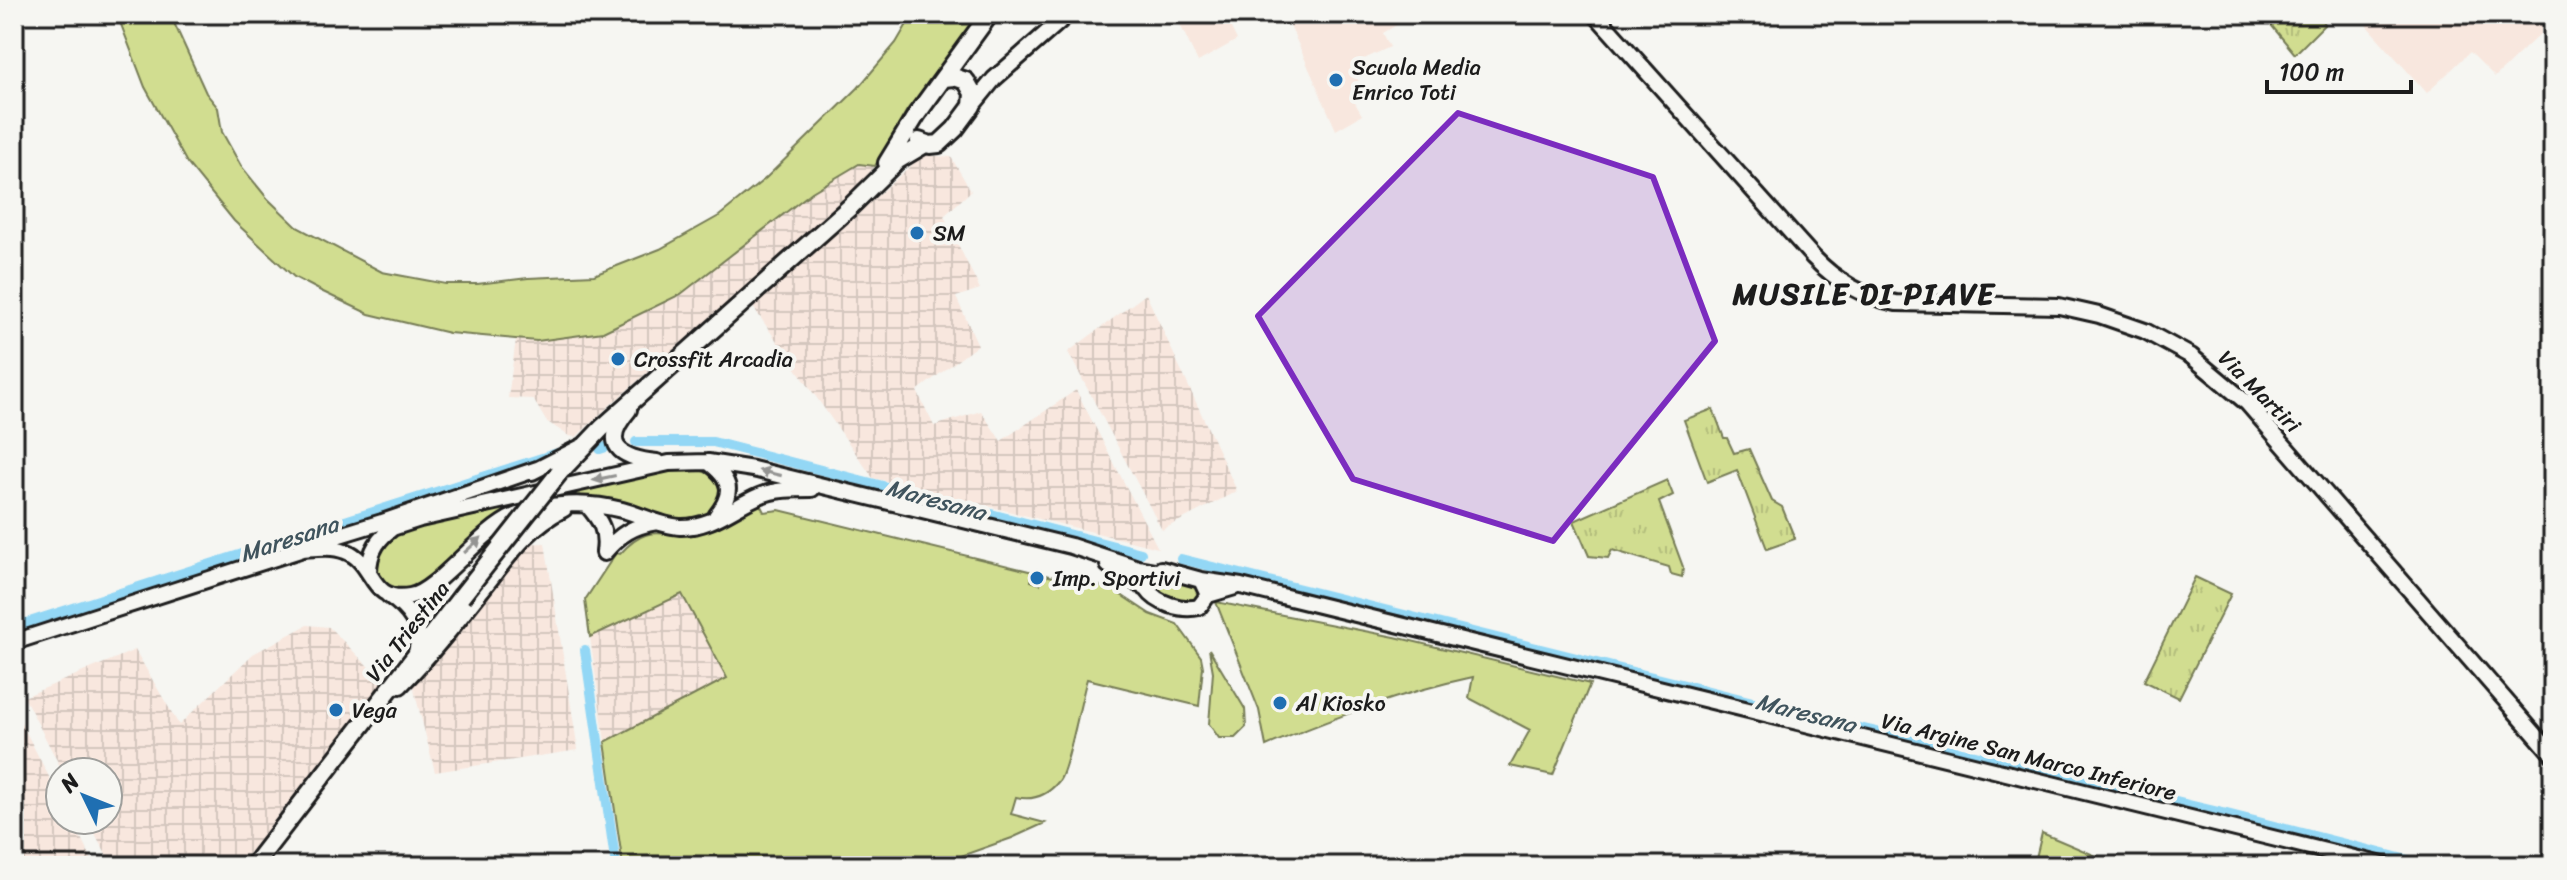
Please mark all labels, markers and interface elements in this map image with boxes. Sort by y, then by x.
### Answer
scale bar [2267,44,2411,94]
place label: Scuola Media Enrico Toti [1352,48,1481,112]
text: 100 m [2279,51,2344,93]
marker: Scuola Media Enrico Toti [1327,71,1345,89]
place label: SM [933,214,966,253]
marker: SM [908,224,926,242]
district label: MUSILE DI PIAVE [1731,267,1996,321]
place label: Crossfit Arcadia [634,340,793,379]
street label: Via Martiri [2209,340,2311,443]
marker: Crossfit Arcadia [609,350,627,368]
one-way arrow [758,466,783,479]
water label: Maresana [881,467,993,534]
one-way arrow [592,472,617,485]
water label: Maresana [234,503,346,575]
one-way arrow [463,537,482,555]
place label: Imp. Sportivi [1052,559,1181,598]
marker: Imp. Sportivi [1028,569,1046,587]
street label: Via Triestina [355,572,460,691]
water label: Maresana [1751,680,1862,746]
place label: Al Kiosko [1295,684,1386,723]
place label: Vega [352,691,398,730]
marker: Al Kiosko [1271,694,1289,712]
marker: Vega [327,701,345,719]
street label: Via Argine San Marco Inferiore [1877,701,2180,812]
north arrow [44,756,124,836]
text: N [50,763,90,802]

